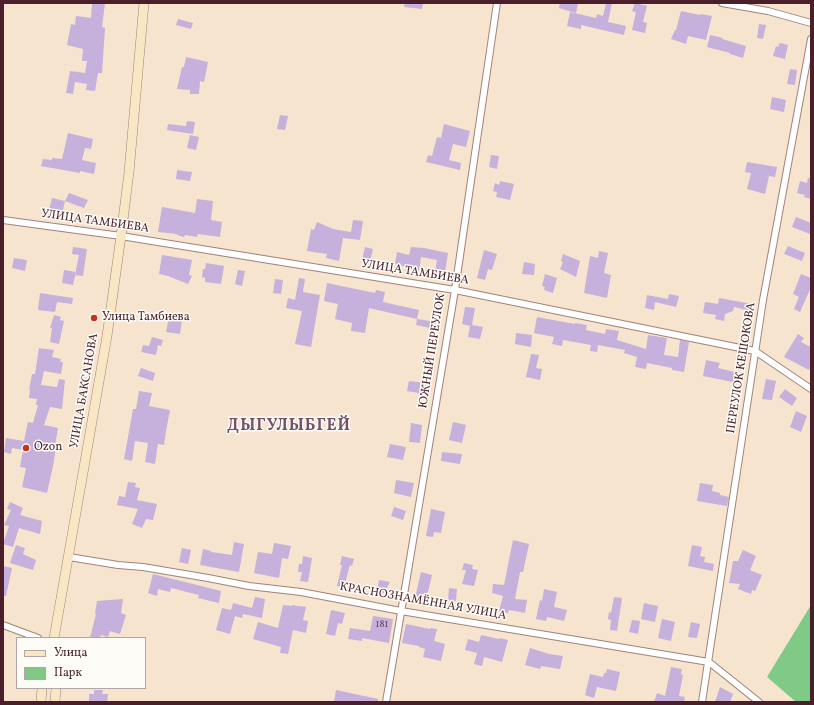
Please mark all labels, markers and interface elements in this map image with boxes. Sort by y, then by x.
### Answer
street label: УЛИЦА ТАМБИЕВА [40,207,150,237]
street label: УЛИЦА ТАМБИЕВА [360,257,470,289]
street label: ЮЖНЫЙ ПЕРЕУЛОК [417,292,449,410]
street label: ПЕРЕУЛОК КЕШОКОВА [725,301,759,435]
place label: Улица Тамбиева [102,311,190,325]
marker: Улица Тамбиева [89,313,99,323]
street label: УЛИЦА БАКСАНОВА [68,332,102,450]
district label: ДЫГУЛЫБГЕЙ [227,417,351,437]
place label: Ozon [34,441,62,455]
marker: Ozon [21,443,31,453]
street label: КРАСНОЗНАМЁННАЯ УЛИЦА [338,580,508,624]
house number: 181 [376,619,388,631]
legend [16,637,146,689]
text: Улица [54,645,87,661]
text: Парк [54,665,82,681]

